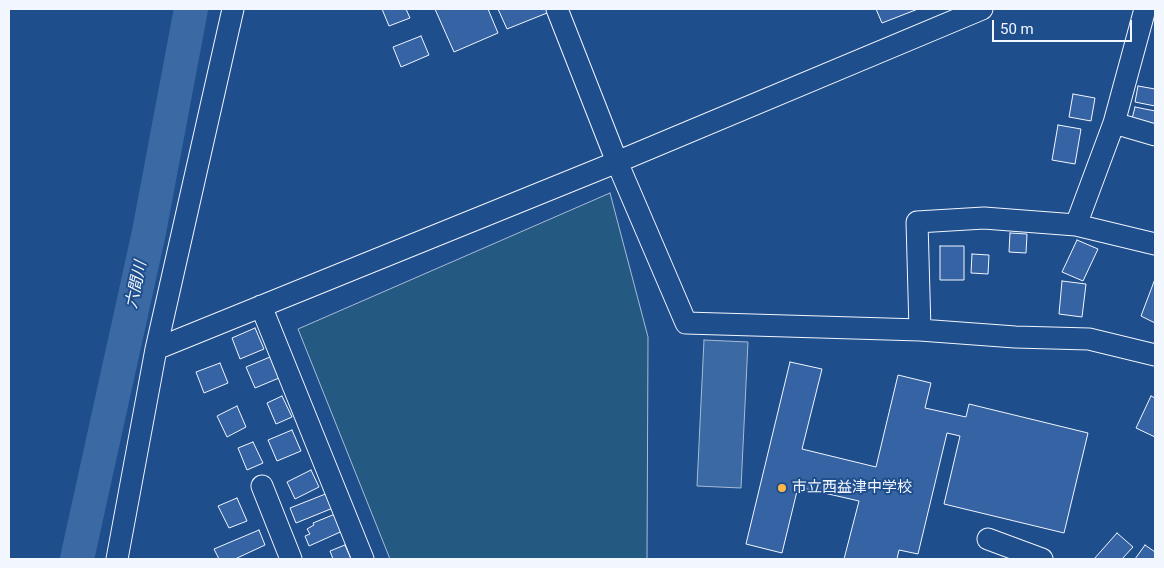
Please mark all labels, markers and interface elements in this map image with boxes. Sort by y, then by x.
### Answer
scale bar [994,10,1134,42]
text: 50 m [1000,20,1034,38]
water label: 六間川 [123,260,151,310]
place label: 市立西益津中学校 [792,479,912,497]
marker: 市立西益津中学校 [776,482,788,494]

